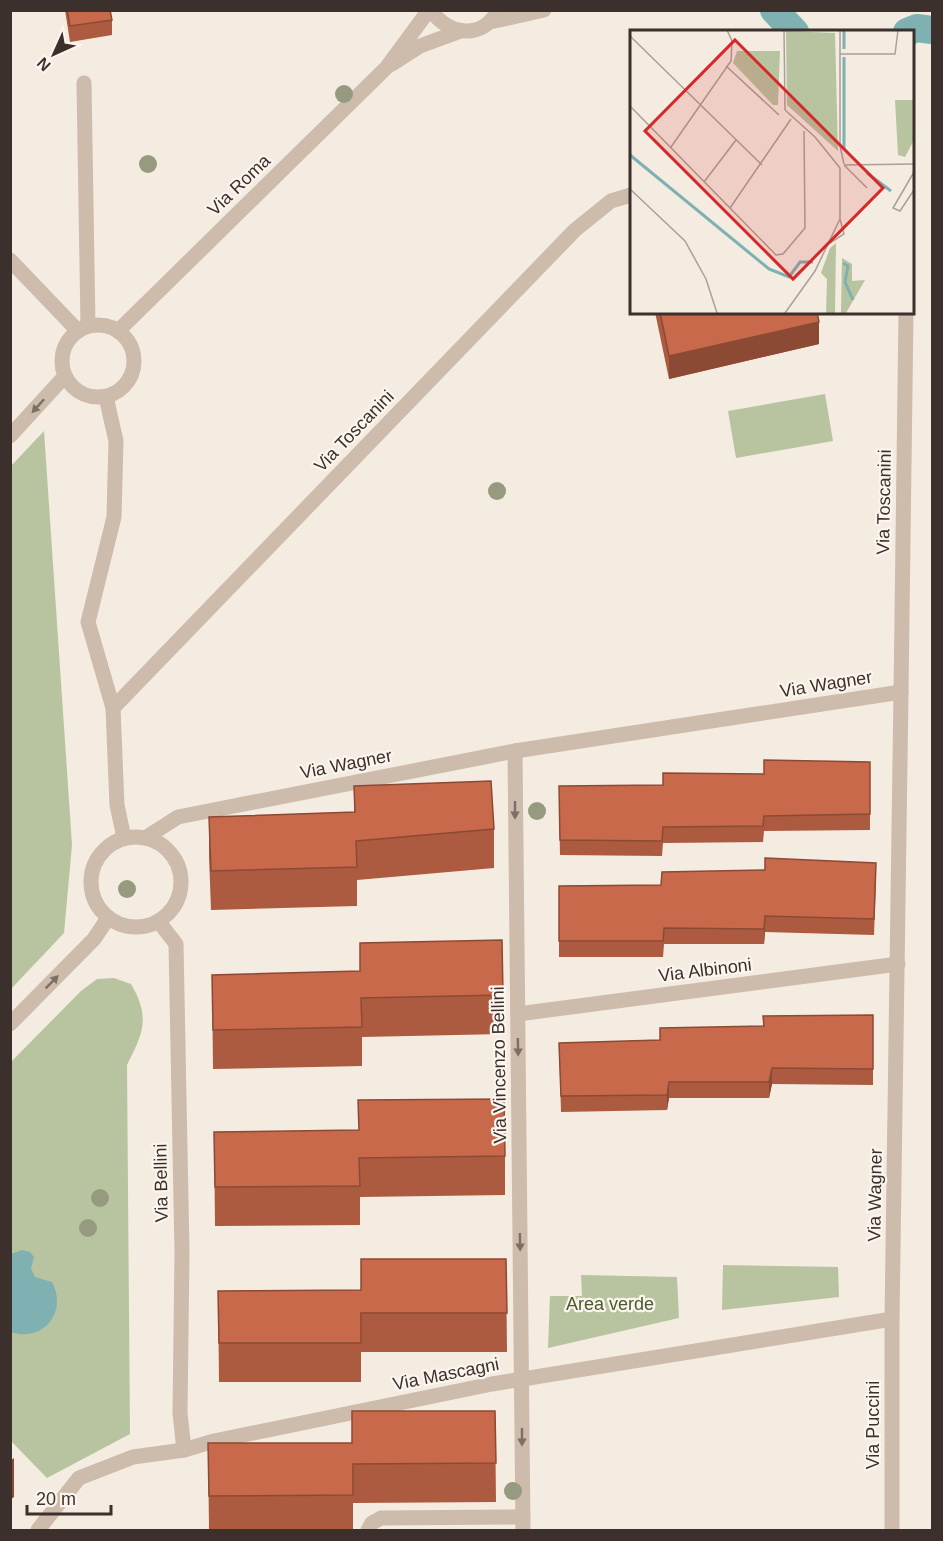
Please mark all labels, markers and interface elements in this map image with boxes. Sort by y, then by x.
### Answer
north arrow [24,24,84,84]
inset map [630,30,913,314]
text: N [34,54,54,74]
street label: Via Roma [204,150,275,220]
street label: Via Toscanini [310,386,398,476]
one-way arrow [32,398,45,413]
street label: Via Toscanini [873,449,895,555]
street label: Via Wagner [778,667,874,701]
street label: Via Wagner [298,745,394,783]
one-way arrow [510,800,520,819]
street label: Via Albinoni [657,954,753,986]
one-way arrow [44,976,58,990]
street label: Via Vincenzo Bellini [488,986,510,1144]
one-way arrow [513,1037,523,1056]
street label: Via Bellini [150,1143,172,1223]
street label: Via Wagner [864,1148,886,1242]
one-way arrow [515,1232,525,1251]
park label: Area verde [566,1294,654,1314]
street label: Via Mascagni [391,1354,501,1394]
street label: Via Puccini [863,1381,883,1469]
one-way arrow [517,1428,527,1447]
scale bar [27,1478,111,1516]
text: 20 m [36,1489,76,1509]

